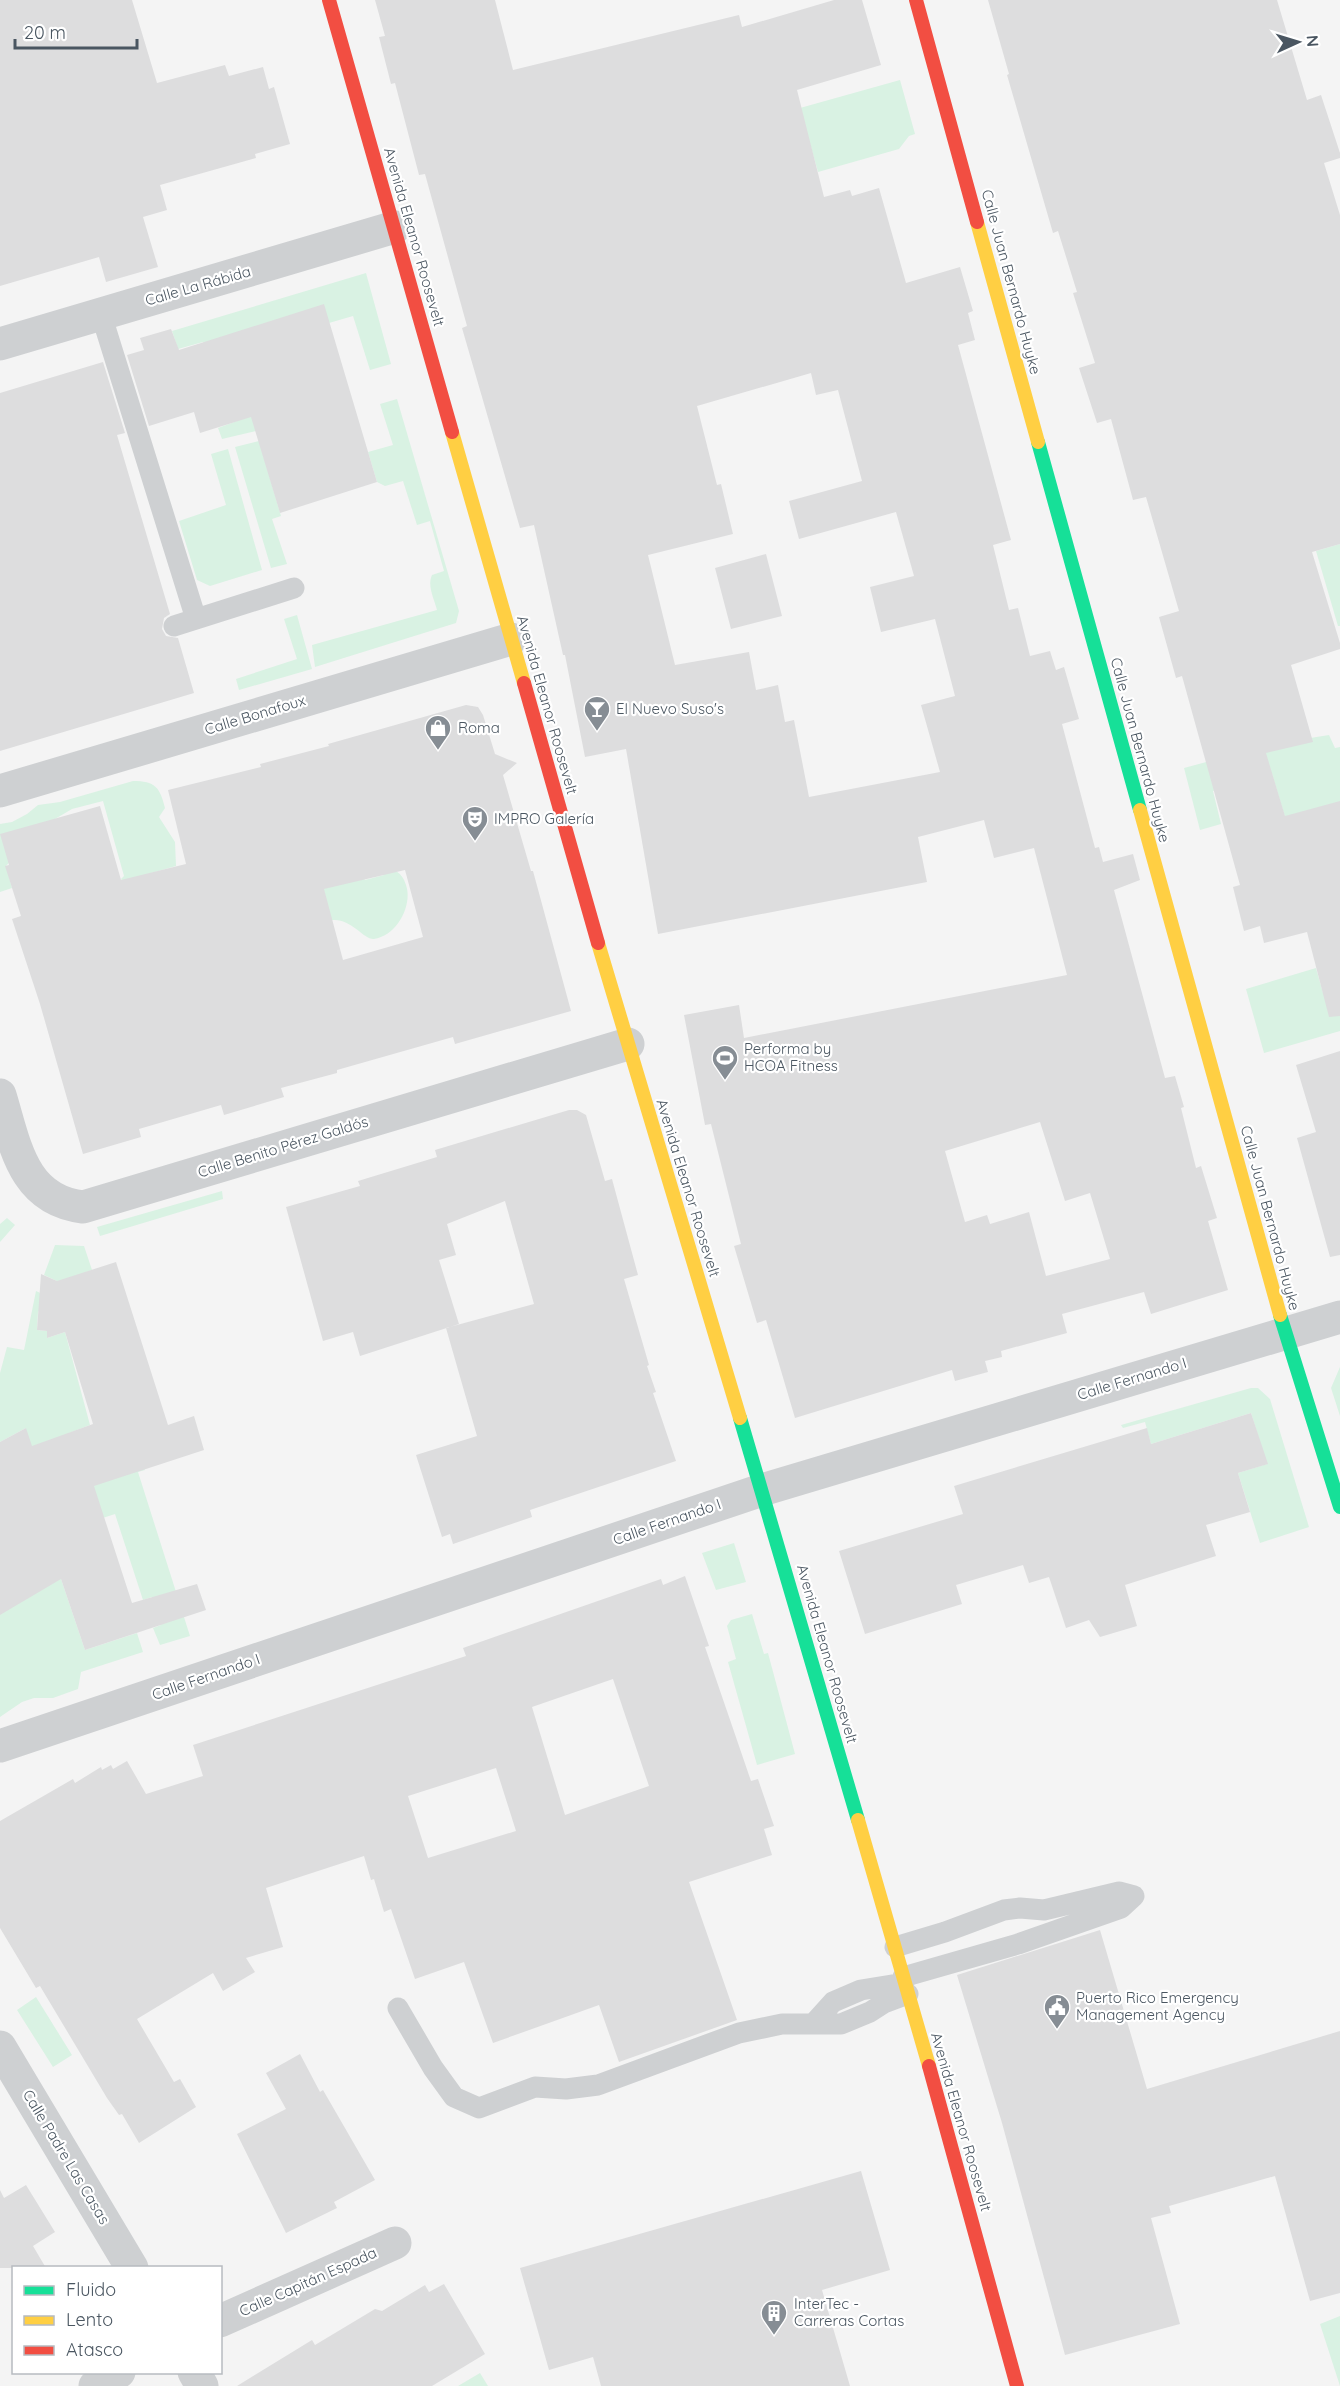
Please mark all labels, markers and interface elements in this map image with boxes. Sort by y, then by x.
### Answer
scale bar [15,12,136,50]
north arrow [1268,12,1328,72]
text: 20 m [24,21,66,44]
text: N [1303,34,1323,48]
street label: Avenida Eleanor Roosevelt [380,145,449,328]
street label: Calle Juan Bernardo Huyke [978,187,1045,376]
street label: Calle La Rábida [143,261,253,310]
street label: Avenida Eleanor Roosevelt [513,613,582,796]
street label: Calle Juan Bernardo Huyke [1107,655,1174,844]
street label: Calle Bonafoux [202,690,308,739]
bar icon: El Nuevo Suso's [582,694,612,732]
place label: El Nuevo Suso's [616,699,724,718]
shop icon: Roma [423,713,453,751]
place label: Roma [458,718,500,737]
theatre icon: IMPRO Galería [460,804,490,842]
place label: IMPRO Galería [494,809,594,828]
place label: Performa by HCOA Fitness [744,1039,838,1075]
sports icon: Performa by HCOA Fitness [710,1043,740,1081]
street label: Avenida Eleanor Roosevelt [652,1097,725,1279]
street label: Calle Benito Pérez Galdós [195,1112,370,1182]
street label: Calle Juan Bernardo Huyke [1237,1123,1304,1312]
street label: Calle Fernando I [1075,1353,1189,1404]
street label: Calle Fernando I [610,1494,723,1549]
street label: Avenida Eleanor Roosevelt [793,1562,862,1745]
street label: Calle Fernando I [149,1649,262,1704]
place label: Puerto Rico Emergency Management Agency [1076,1988,1239,2024]
public building icon: Puerto Rico Emergency Management Agency [1042,1992,1072,2030]
street label: Avenida Eleanor Roosevelt [927,2030,996,2213]
street label: Calle Padre Las Casas [19,2086,114,2227]
street label: Calle Capitán Espada [236,2243,379,2320]
legend [12,2266,222,2374]
text: Fluido [66,2278,116,2301]
place label: InterTec - Carreras Cortas [794,2294,904,2330]
building icon: InterTec - Carreras Cortas [759,2298,789,2336]
text: Lento [66,2308,113,2331]
text: Atasco [66,2338,123,2361]

